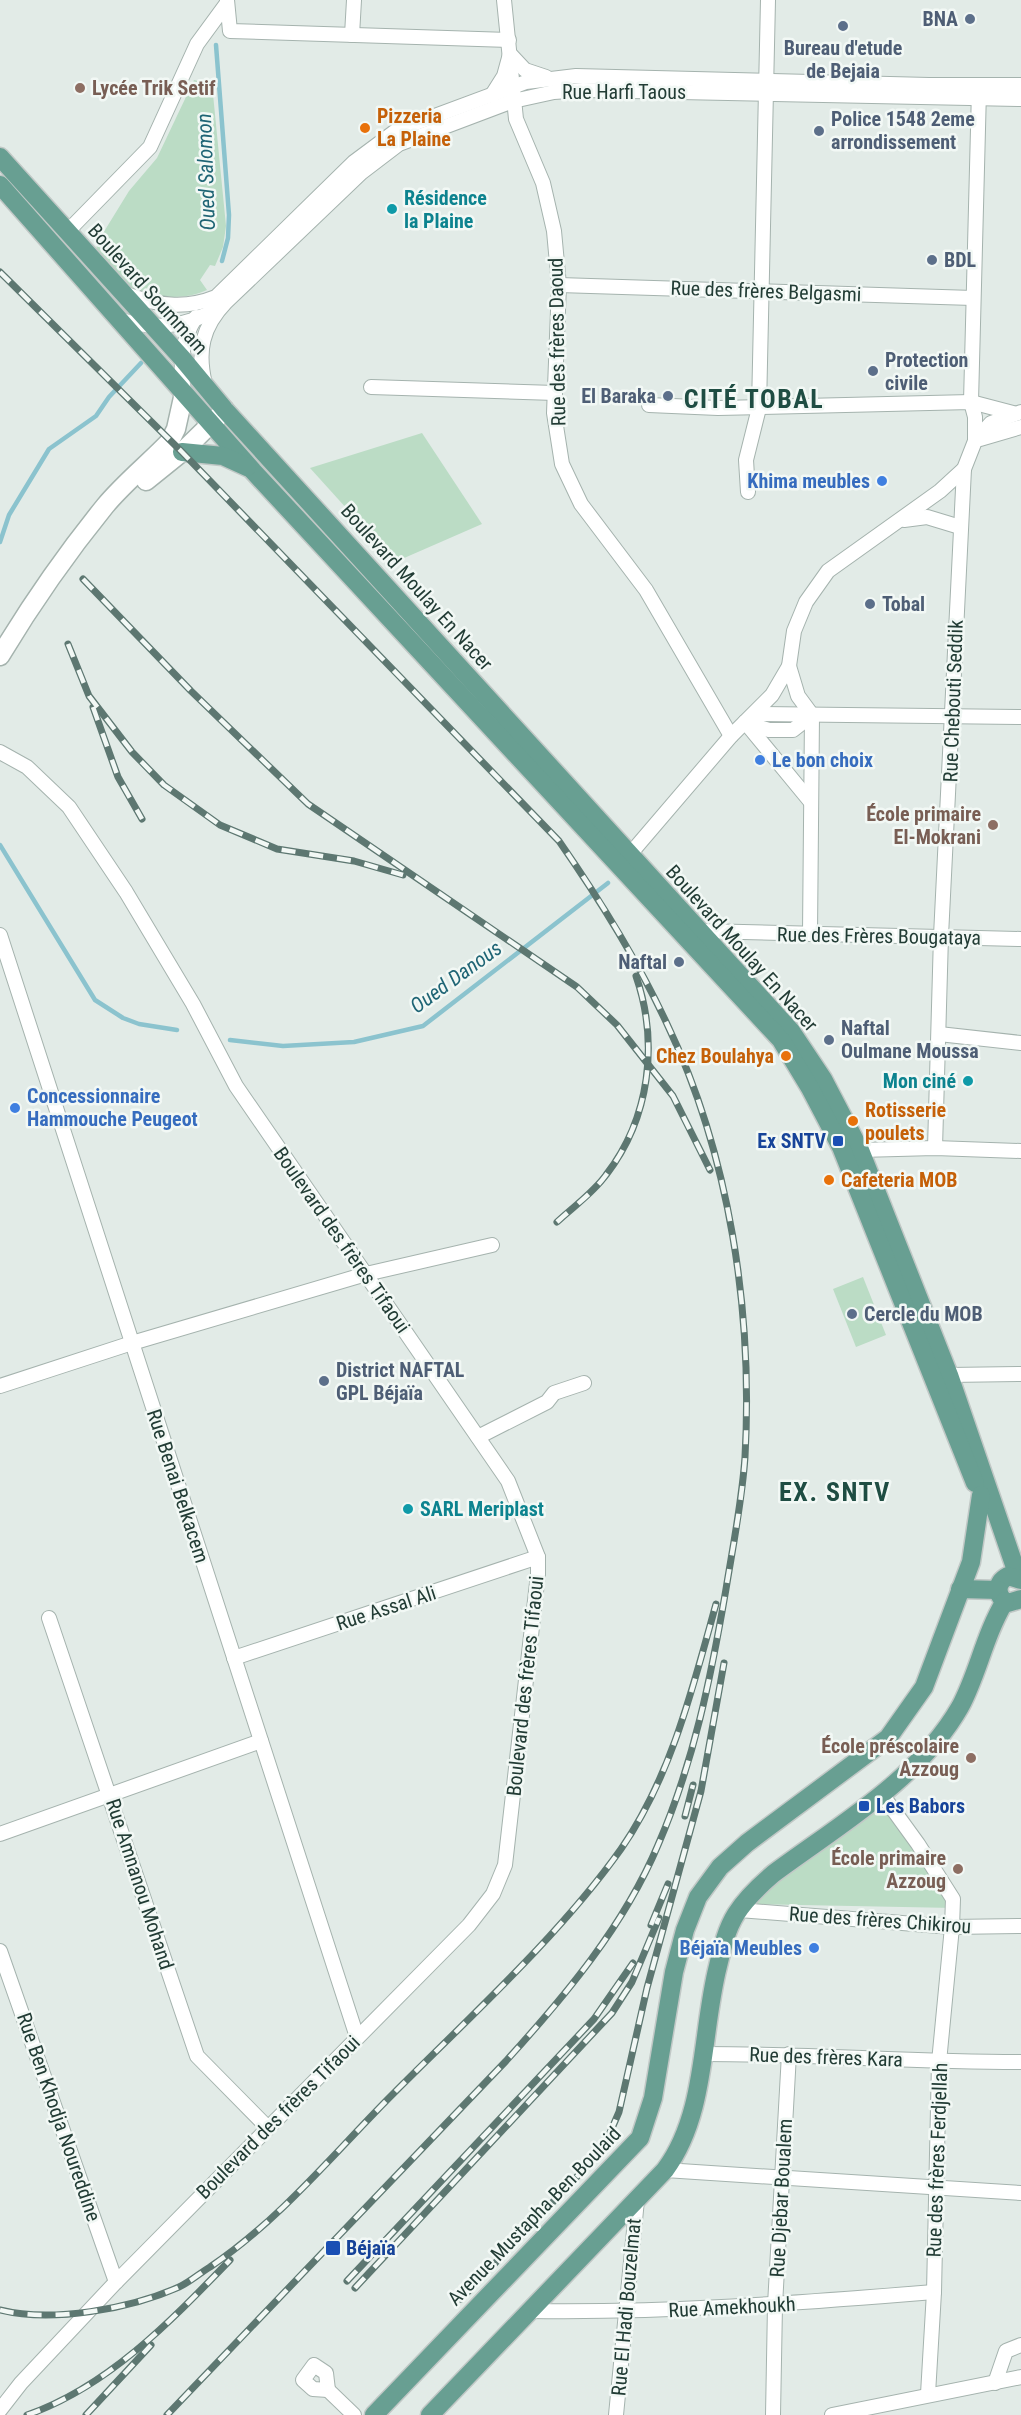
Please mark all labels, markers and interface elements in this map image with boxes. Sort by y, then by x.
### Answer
place label: BNA [922,7,958,31]
marker: BNA [963,12,977,26]
marker: Bureau d'etude de Bejaia [836,19,850,33]
place label: Bureau d'etude de Bejaia [784,36,902,83]
place label: Lycée Trik Setif [92,76,216,100]
street label: Rue Harfi Taous [562,80,686,104]
marker: Lycée Trik Setif [73,81,87,95]
place label: Pizzeria La Plaine [377,104,451,151]
place label: Police 1548 2eme arrondissement [831,107,975,154]
water label: Oued Salomon [192,113,220,231]
marker: Pizzeria La Plaine [358,121,372,135]
marker: Police 1548 2eme arrondissement [812,124,826,138]
place label: Résidence la Plaine [404,186,487,233]
marker: Résidence la Plaine [385,202,399,216]
street label: Boulevard Soummam [83,219,213,359]
place label: BDL [944,248,977,272]
marker: BDL [925,253,939,267]
street label: Rue des frères Daoud [544,258,570,426]
street label: Rue des frères Belgasmi [670,276,862,306]
place label: Protection civile [885,348,968,395]
marker: Protection civile [866,364,880,378]
place label: El Baraka [581,384,656,408]
district label: CITÉ TOBAL [684,384,824,414]
marker: El Baraka [661,389,675,403]
place label: Khima meubles [747,469,870,493]
marker: Khima meubles [875,474,889,488]
street label: Boulevard Moulay En Nacer [336,499,498,675]
place label: Tobal [882,592,925,616]
marker: Tobal [863,597,877,611]
street label: Rue Chebouti Seddik [938,619,968,783]
place label: Le bon choix [772,748,873,772]
marker: Le bon choix [753,753,767,767]
place label: École primaire El-Mokrani [866,802,981,849]
marker: École primaire El-Mokrani [986,818,1000,832]
street label: Boulevard Moulay En Nacer [661,860,823,1036]
street label: Rue des Frères Bougataya [777,922,981,950]
water label: Oued Danous [406,936,506,1018]
place label: Naftal [618,950,667,974]
marker: Naftal [672,955,686,969]
place label: Naftal Oulmane Moussa [841,1016,979,1063]
marker: Naftal Oulmane Moussa [822,1033,836,1047]
place label: Chez Boulahya [656,1044,774,1068]
marker: Chez Boulahya [779,1049,793,1063]
place label: Mon ciné [883,1069,956,1093]
marker: Mon ciné [961,1074,975,1088]
place label: Concessionnaire Hammouche Peugeot [27,1084,198,1131]
place label: Rotisserie poulets [865,1098,946,1145]
marker: Concessionnaire Hammouche Peugeot [8,1101,22,1115]
marker: Rotisserie poulets [846,1114,860,1128]
place label: Ex SNTV [757,1129,826,1153]
marker: Ex SNTV [831,1134,845,1148]
street label: Boulevard des frères Tifaoui [269,1142,415,1338]
place label: Cafeteria MOB [841,1168,958,1192]
marker: Cafeteria MOB [822,1173,836,1187]
place label: Cercle du MOB [864,1302,983,1326]
marker: Cercle du MOB [845,1307,859,1321]
place label: District NAFTAL GPL Béjaïa [336,1358,465,1405]
marker: District NAFTAL GPL Béjaïa [317,1374,331,1388]
street label: Rue Benai Belkacem [142,1406,214,1566]
district label: EX. SNTV [779,1477,891,1507]
place label: SARL Meriplast [420,1497,544,1521]
marker: SARL Meriplast [401,1502,415,1516]
street label: Boulevard des frères Tifaoui [501,1575,549,1797]
street label: Rue Assal Ali [333,1581,439,1635]
place label: École préscolaire Azzoug [821,1734,959,1781]
marker: École préscolaire Azzoug [964,1751,978,1765]
place label: Les Babors [876,1794,965,1818]
street label: Rue Amnanou Mohand [101,1796,179,1972]
marker: Les Babors [857,1799,871,1813]
place label: École primaire Azzoug [831,1846,946,1893]
marker: École primaire Azzoug [951,1862,965,1876]
street label: Rue des frères Chikirou [788,1902,972,1938]
place label: Béjaïa Meubles [679,1936,802,1960]
marker: Béjaïa Meubles [807,1941,821,1955]
street label: Rue Ben Khodja Noureddine [12,2010,106,2224]
street label: Boulevard des frères Tifaoui [191,2030,365,2204]
street label: Rue des frères Kara [749,2042,903,2072]
street label: Rue des frères Ferdjellah [922,2062,952,2258]
street label: Rue Djebar Boualem [765,2118,797,2278]
street label: Avenue Mustapha Ben Boulaid [442,2122,626,2310]
street label: Rue El Hadi Bouzelmat [606,2217,646,2397]
place label: Béjaïa [346,2236,396,2260]
marker: Béjaïa [324,2239,342,2257]
street label: Rue Amekhoukh [668,2292,796,2322]

